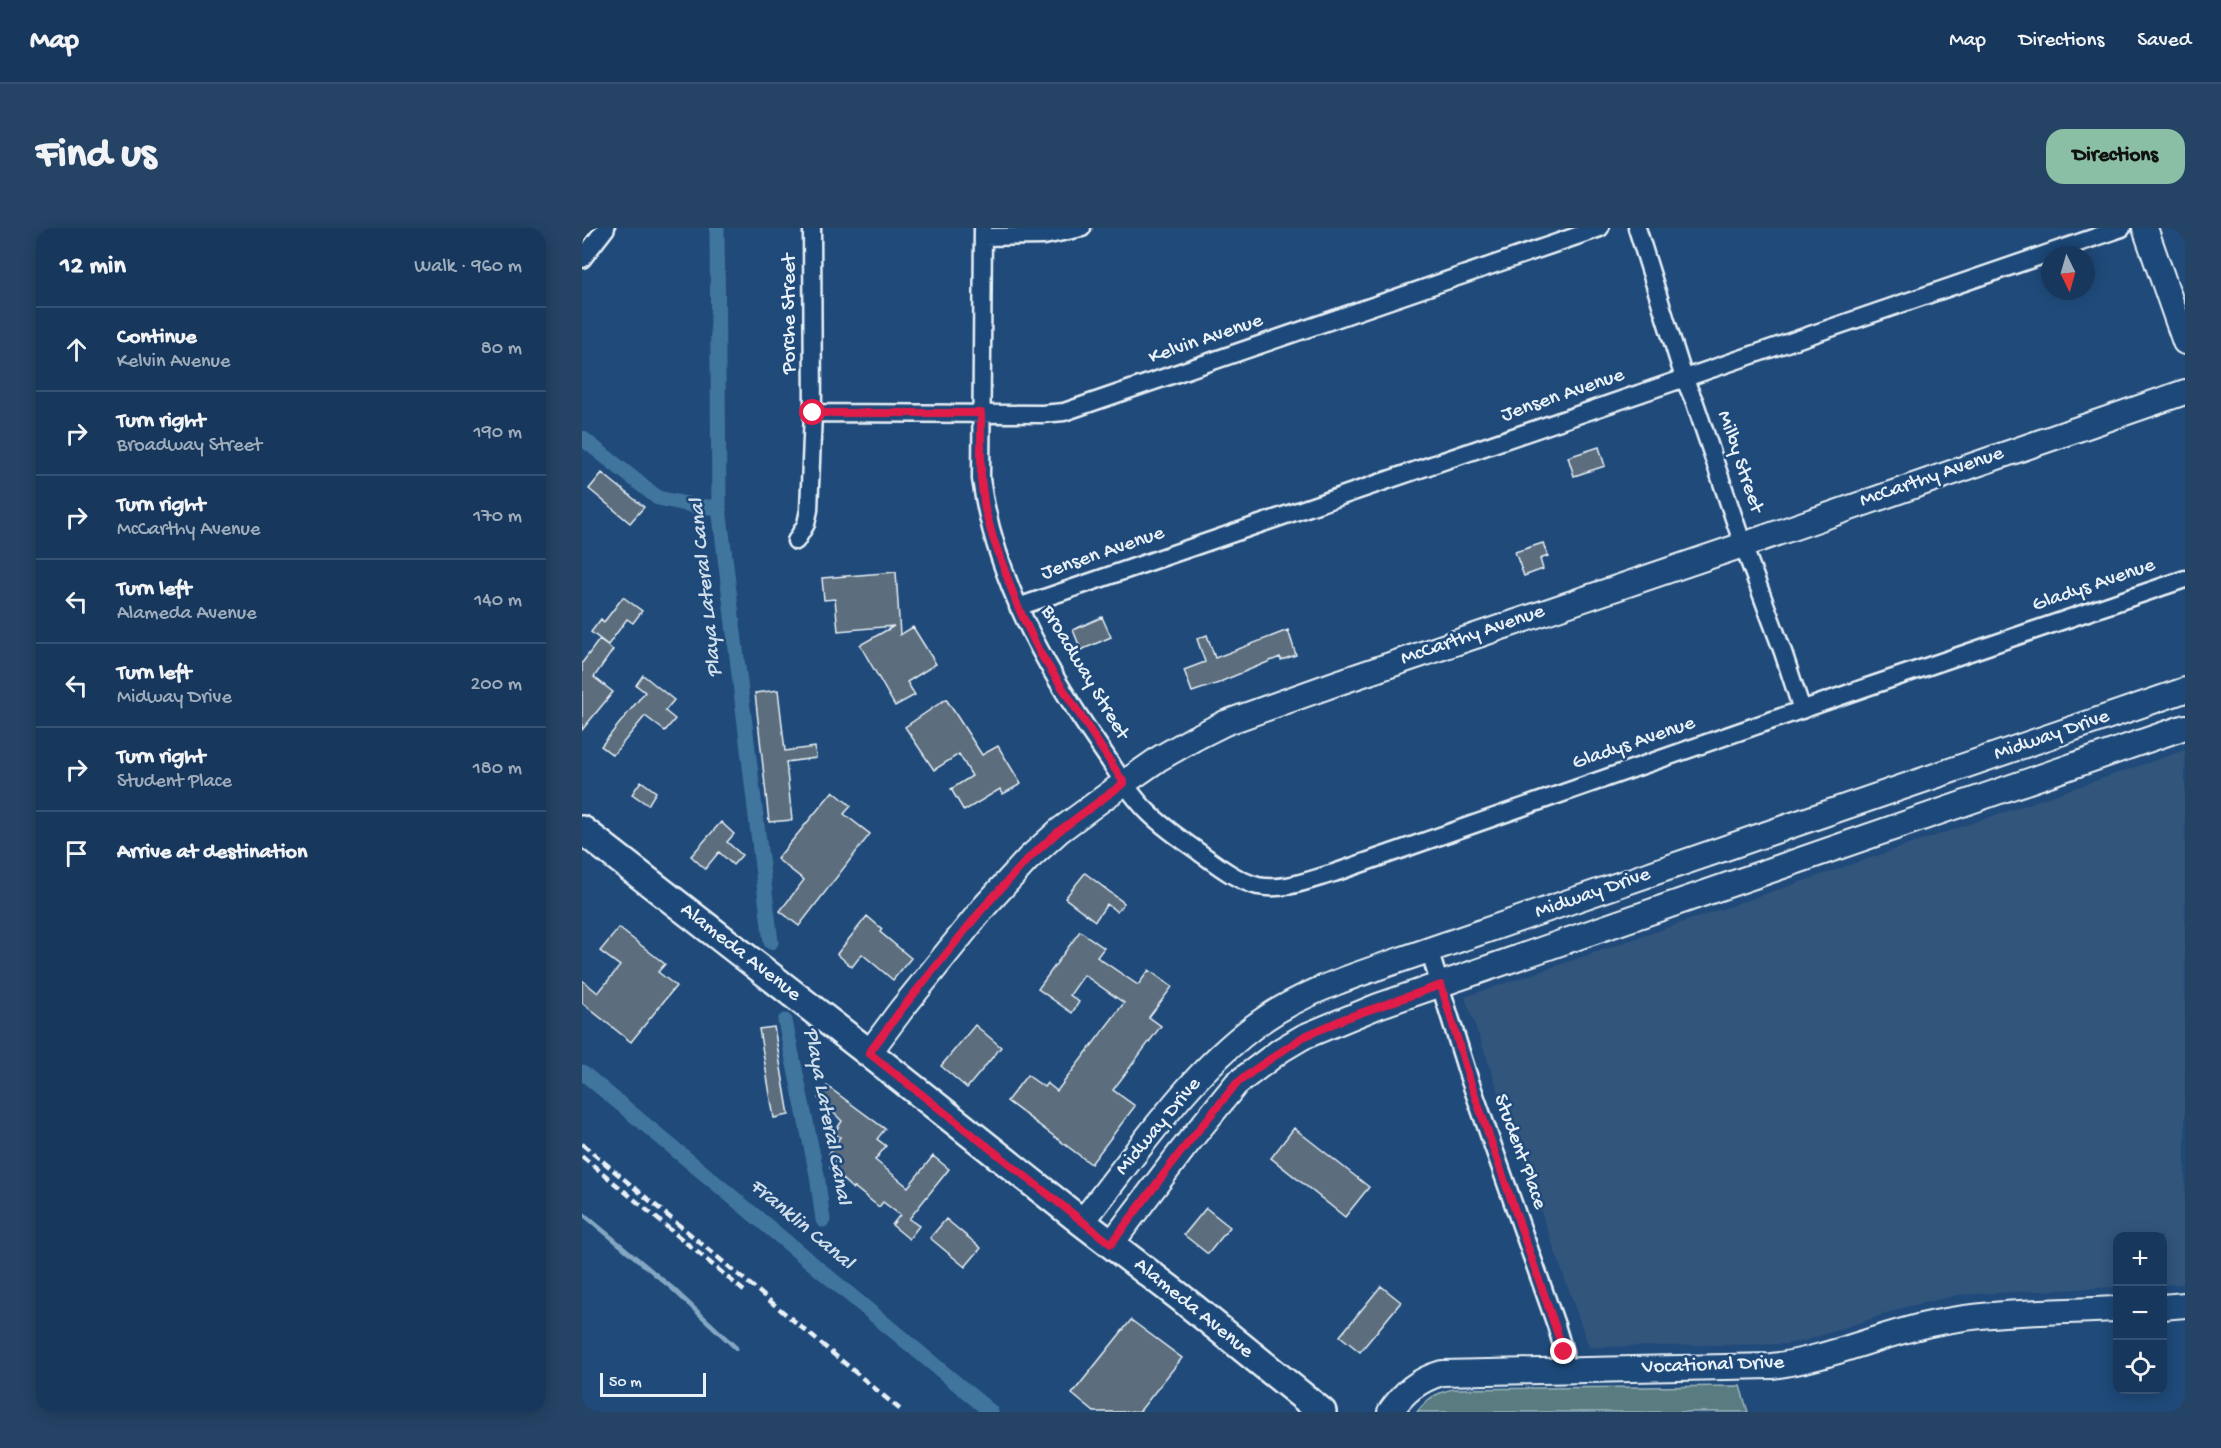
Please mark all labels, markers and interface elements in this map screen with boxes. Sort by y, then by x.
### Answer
text: Map [30,25,79,58]
text: Map [1949,29,1986,54]
text: Directions [2019,29,2104,54]
text: Saved [2137,29,2191,54]
button: Directions [2046,129,2185,184]
text: Find us [36,132,156,181]
north arrow [2041,246,2095,300]
text: 12 min [60,252,126,283]
street label: Porche Street [778,252,803,375]
text: Walk · 960 m [414,256,522,279]
street label: Kelvin Avenue [1146,308,1267,371]
text: Continue [117,325,197,351]
icon: ahead [60,333,93,366]
text: 80 m [481,338,522,361]
text: Kelvin Avenue [117,351,230,374]
street label: Jensen Avenue [1498,363,1629,429]
route start [799,399,825,425]
street label: Milby Street [1710,408,1769,519]
text: Turn right [117,409,205,435]
icon: right [60,417,93,450]
text: 190 m [474,422,522,445]
text: Broadway Street [117,435,262,458]
street label: McCarthy Avenue [1857,441,2008,514]
text: Turn right [117,493,205,519]
water label: Playa Lateral Canal [685,496,729,679]
icon: right [60,501,93,534]
text: 170 m [473,506,522,529]
text: McCarthy Avenue [117,519,260,542]
street label: Jensen Avenue [1038,521,1169,587]
street label: Gladys Avenue [2029,553,2160,619]
text: Turn left [117,577,191,603]
icon: left [60,585,93,618]
text: 140 m [474,590,522,613]
street label: McCarthy Avenue [1398,599,1549,672]
street label: Broadway Street [1034,600,1135,747]
text: Alameda Avenue [117,603,257,626]
text: Turn left [117,661,191,687]
icon: left [60,669,93,702]
text: 200 m [471,674,522,697]
text: Midway Drive [117,687,232,710]
street label: Midway Drive [1991,704,2114,767]
street label: Gladys Avenue [1569,711,1700,777]
text: Turn right [117,745,205,771]
icon: right [60,753,93,786]
text: 180 m [473,758,522,781]
text: Student Place [117,771,232,794]
icon: arrive [60,837,93,870]
text: Arrive at destination [117,840,307,866]
street label: Midway Drive [1532,862,1655,925]
street label: Alameda Avenue [675,898,806,1009]
water label: Playa Lateral Canal [796,1025,856,1208]
street label: Midway Drive [1111,1072,1208,1181]
street label: Student Place [1487,1091,1552,1214]
water label: Franklin Canal [743,1174,859,1277]
map controls [2113,1232,2167,1394]
button: + [2113,1232,2167,1286]
street label: Alameda Avenue [1128,1253,1259,1366]
button: − [2113,1286,2167,1340]
route end [1550,1338,1576,1364]
button: locate [2113,1340,2167,1394]
street label: Vocational Drive [1640,1351,1786,1381]
scale bar [600,1370,706,1398]
text: 50 m [609,1374,642,1393]

